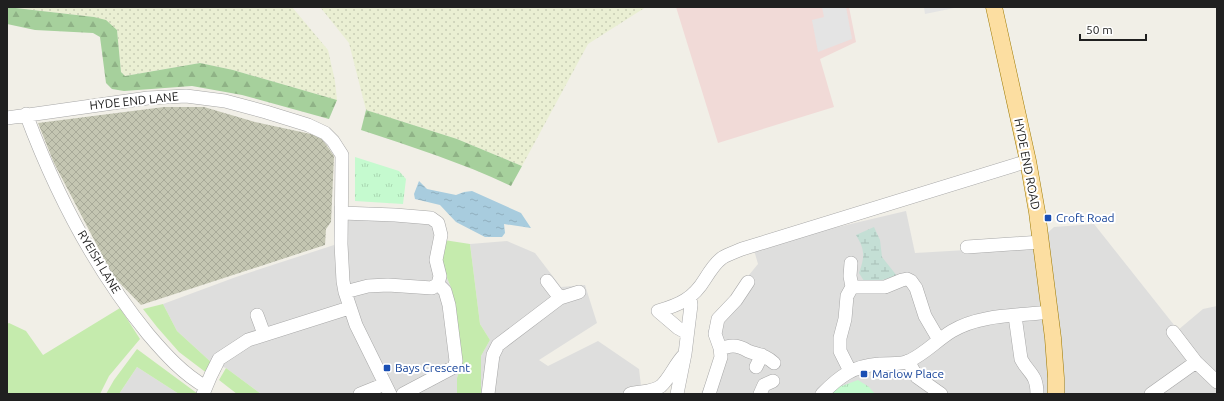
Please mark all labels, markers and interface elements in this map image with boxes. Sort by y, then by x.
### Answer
scale bar [1080,16,1146,42]
text: 50 m [1086,23,1113,36]
street label: HYDE END LANE [89,89,179,112]
street label: HYDE END ROAD [1012,117,1043,211]
place label: Croft Road [1056,211,1115,224]
marker: Croft Road [1043,213,1053,223]
street label: RYEISH LANE [76,228,123,296]
place label: Bays Crescent [395,361,470,374]
marker: Bays Crescent [382,363,392,373]
place label: Marlow Place [872,367,944,380]
marker: Marlow Place [859,369,869,379]

